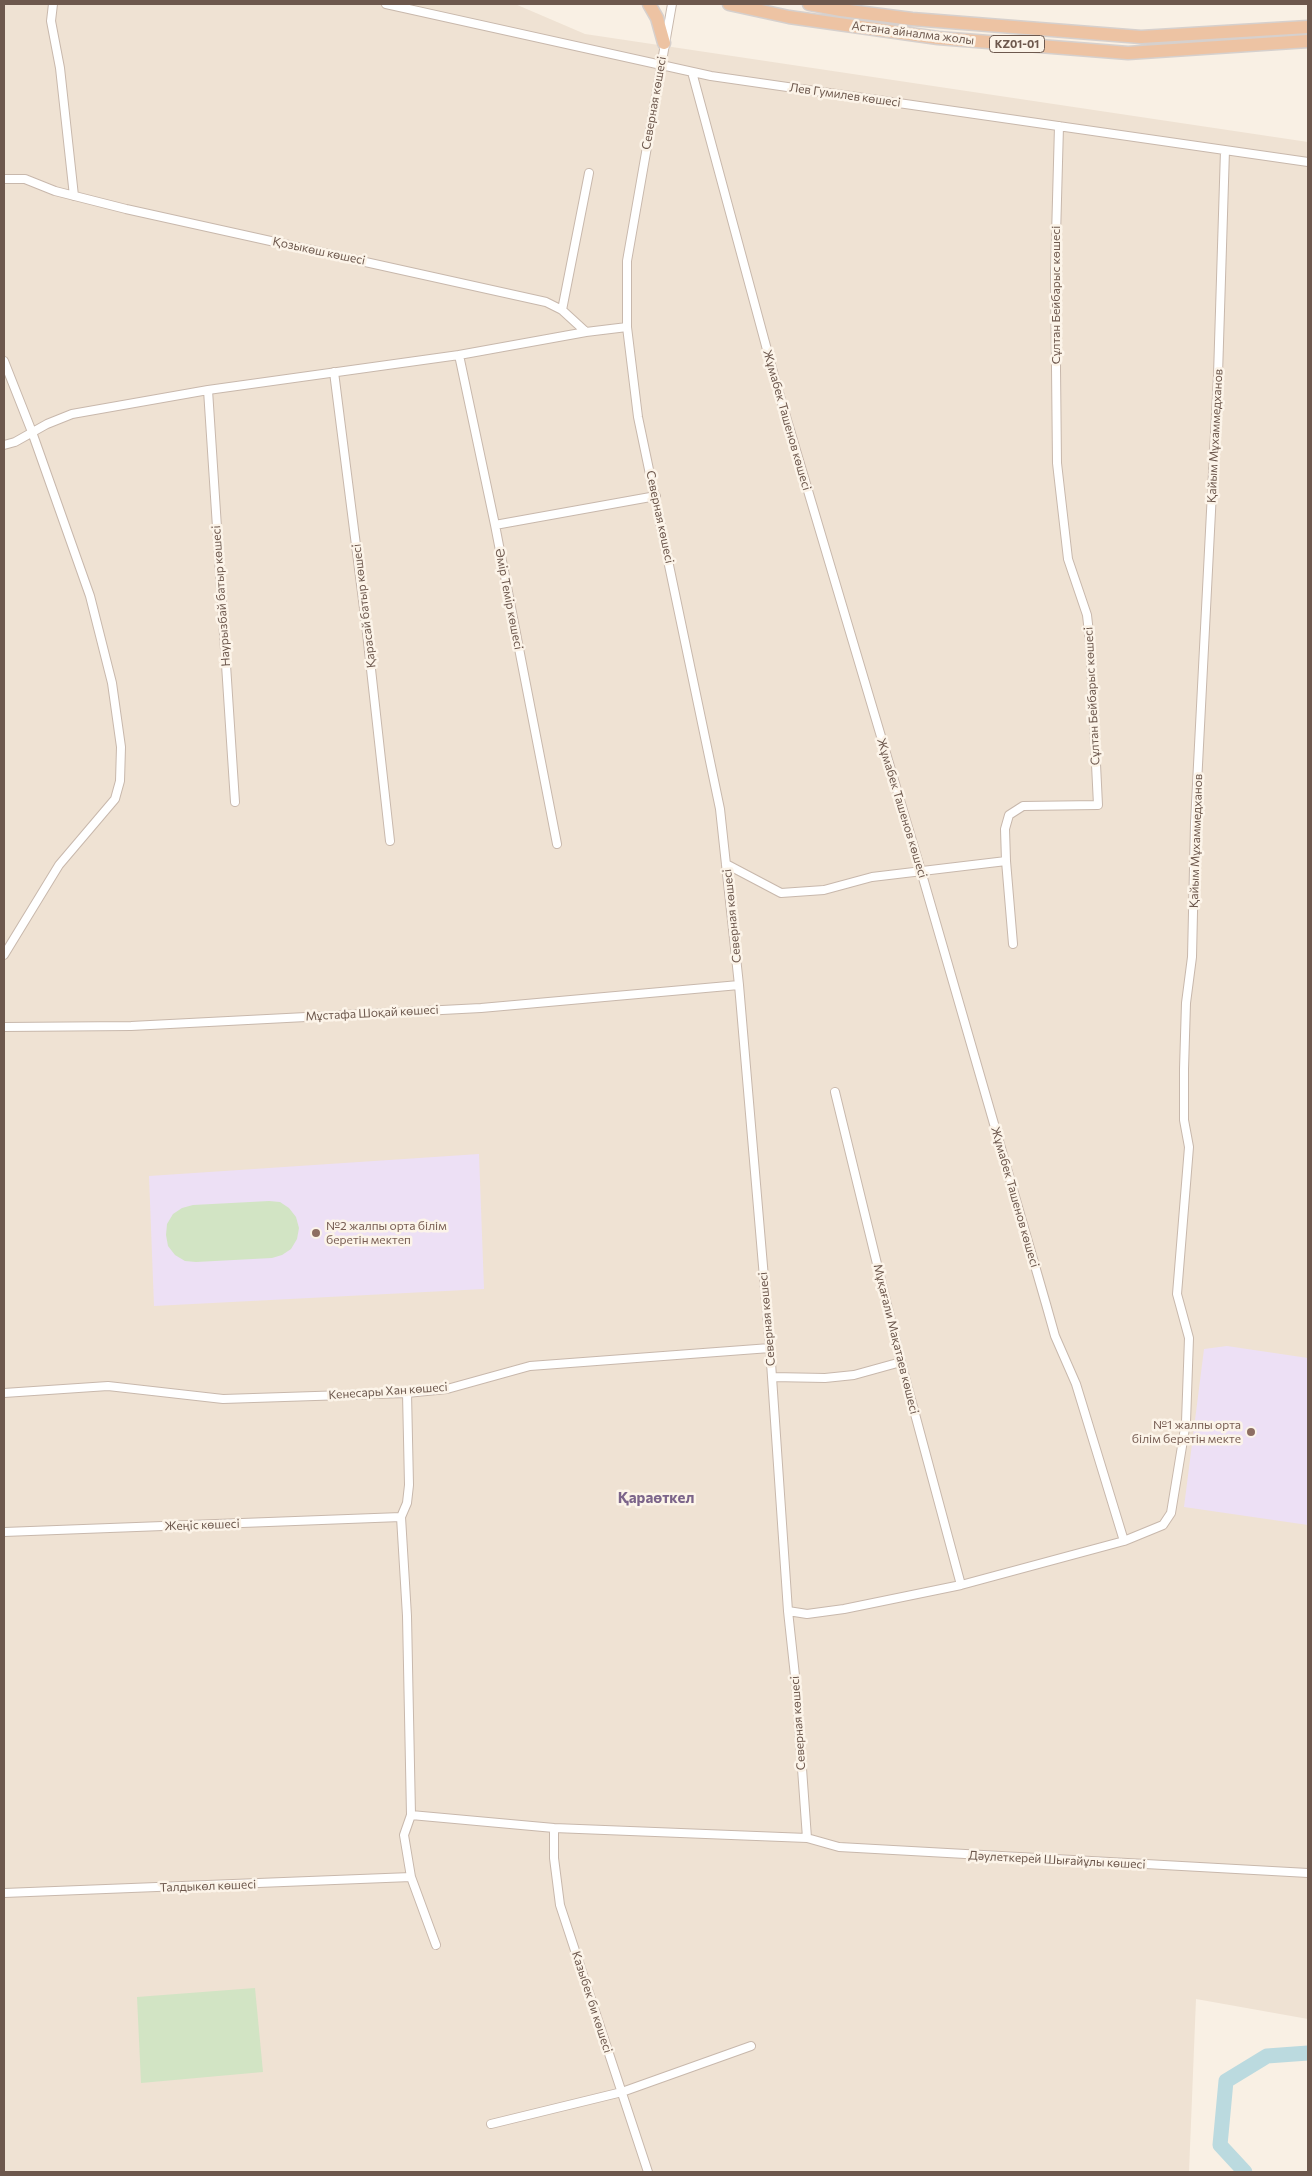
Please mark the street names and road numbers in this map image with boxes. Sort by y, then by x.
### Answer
street label: Астана айналма жолы [851,18,975,48]
road number: KZ01-01 [990,36,1044,52]
street label: Северная көшесі [639,55,669,151]
street label: Лев Гумилев көшесі [788,80,902,110]
street label: Сұлтан Бейбарыс көшесі [1049,226,1063,364]
street label: Қозыкөш көшесі [271,234,367,268]
street label: Жұмабек Ташенов көшесі [760,348,814,492]
street label: Қайым Мұхаммедханов [1204,369,1226,503]
street label: Северная көшесі [643,469,677,565]
street label: Наурызбай батыр көшесі [209,525,233,667]
street label: Қарасай батыр көшесі [349,543,379,669]
street label: Әмір Темір көшесі [492,547,526,651]
street label: Сұлтан Бейбарыс көшесі [1081,626,1103,766]
street label: Жұмабек Ташенов көшесі [874,736,930,880]
street label: Қайым Мұхаммедханов [1186,774,1206,908]
street label: Северная көшесі [720,868,744,964]
street label: Мұстафа Шоқай көшесі [305,1002,439,1024]
street label: Жұмабек Ташенов көшесі [988,1125,1042,1269]
street label: Мұқағали Мақатаев көшесі [870,1263,922,1415]
street label: Северная көшесі [756,1271,778,1367]
street label: Кенесары Хан көшесі [328,1380,448,1402]
street label: Жеңіс көшесі [164,1516,240,1534]
street label: Северная көшесі [788,1675,808,1771]
street label: Дәулеткерей Шығайұлы көшесі [968,1848,1146,1872]
street label: Талдыкөл көшесі [159,1877,257,1895]
street label: Казыбек би көшесі [569,1949,615,2055]

